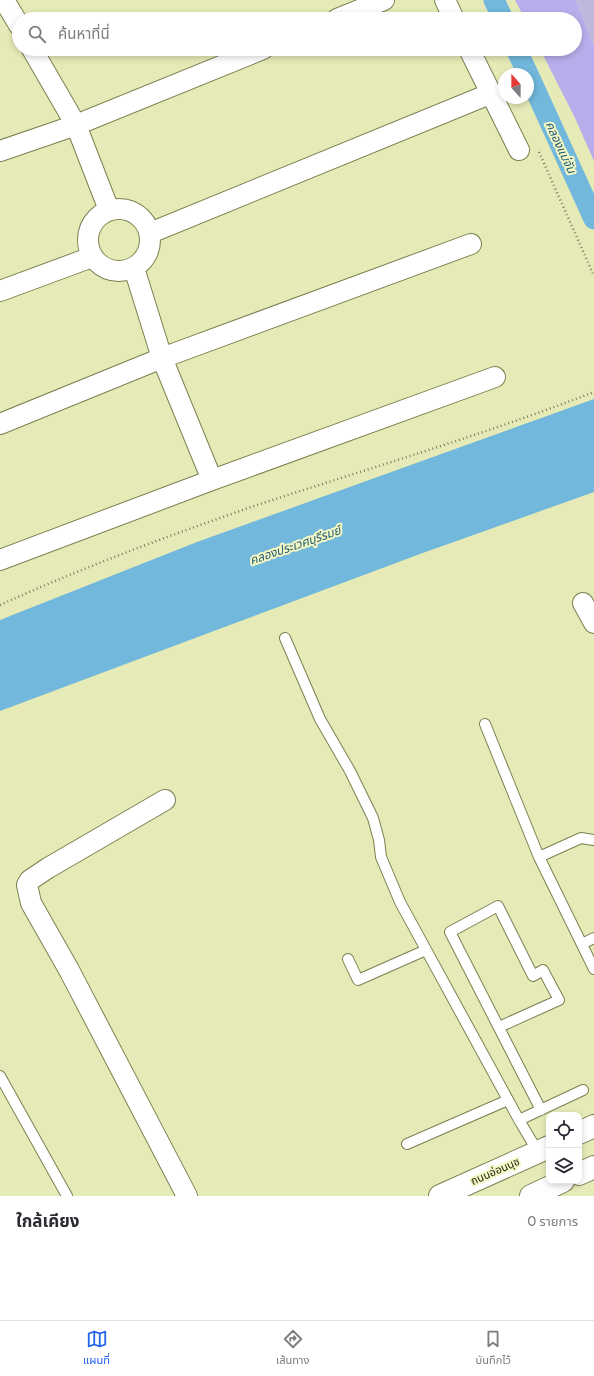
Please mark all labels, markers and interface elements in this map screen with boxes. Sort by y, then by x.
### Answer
search box [12,12,582,56]
icon: search [26,23,48,45]
text: ค้นหาที่นี่ [58,25,110,43]
north arrow [498,68,534,104]
water label: คลองแม่จัน [542,119,580,176]
water label: คลองประเวศบุรีรมย์ [248,522,345,569]
map controls [546,1112,582,1184]
button: locate [546,1112,582,1148]
button: layers [546,1148,582,1184]
street label: ถนนอ่อนนุช [468,1154,522,1188]
text: ใกล้เคียง [16,1211,79,1231]
text: 0 รายการ [527,1213,578,1229]
tab: แผนที่ [83,1328,110,1369]
tab: เส้นทาง [276,1328,309,1369]
tab: บันทึกไว้ [476,1328,511,1369]

